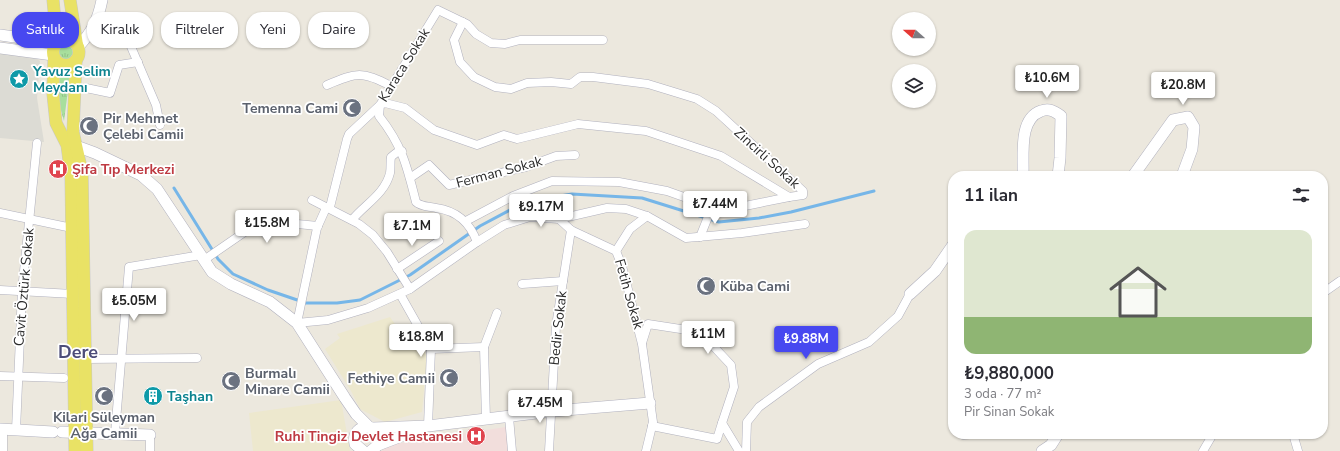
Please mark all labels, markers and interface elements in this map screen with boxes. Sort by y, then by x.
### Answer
chip: Satılık [12,12,79,48]
chip: Kiralık [87,12,153,48]
chip: Filtreler [161,12,238,48]
chip: Yeni [246,12,300,48]
chip: Daire [308,12,369,48]
north arrow [892,12,936,56]
map controls [892,12,936,108]
street label: Karaca Sokak [374,24,435,106]
place label: Yavuz Selim Meydanı [32,62,111,97]
button: layers [892,64,936,108]
pin: ₺10.6M [1014,65,1080,99]
place icon: Yavuz Selim Meydanı [8,68,30,90]
text: ₺10.6M [1024,69,1070,87]
pin: ₺20.8M [1150,72,1216,106]
text: ₺20.8M [1160,76,1206,94]
mosque icon: Temenna Cami [341,97,363,119]
place label: Temenna Cami [242,99,338,118]
place label: Pir Mehmet Çelebi Camii [103,109,184,144]
mosque icon: Pir Mehmet Çelebi Camii [78,115,100,137]
street label: Zincirli Sokak [730,123,805,193]
street label: Ferman Sokak [454,151,545,193]
hospital icon: Şifa Tıp Merkezi [47,158,69,180]
place label: Şifa Tıp Merkezi [72,160,175,179]
text: 11 ilan [964,184,1018,207]
icon: filters [1290,184,1312,206]
pin: ₺7.44M [682,191,748,225]
pin: ₺9.17M [508,194,574,228]
text: ₺7.44M [692,195,738,213]
text: ₺9.17M [518,198,564,216]
pin: ₺15.8M [234,210,300,244]
pin: ₺7.1M [384,213,440,247]
text: ₺15.8M [244,214,290,232]
text: ₺7.1M [393,217,431,235]
street label: Cavit Öztürk Sokak [9,226,39,347]
icon: home [1102,256,1174,328]
street label: Fetih Sokak [610,257,648,332]
mosque icon: Küba Cami [695,275,717,297]
place label: Küba Cami [720,277,790,296]
pin: ₺5.05M [101,288,167,322]
street label: Bedir Sokak [545,289,571,366]
text: ₺5.05M [111,292,157,310]
pin: ₺11M [684,321,732,355]
pin: ₺18.8M [388,324,454,358]
text: ₺11M [691,325,725,343]
pin: ₺9.88M [773,326,839,360]
text: ₺18.8M [398,328,444,346]
text: ₺9.88M [783,330,829,348]
district label: Dere [58,340,98,364]
text: ₺9,880,000 [964,362,1054,385]
place label: Burmalı Minare Camii [245,364,330,399]
mosque icon: Fethiye Camii [438,367,460,389]
place label: Fethiye Camii [348,369,435,388]
mosque icon: Burmalı Minare Camii [220,370,242,392]
mosque icon: Kilari Süleyman Ağa Camii [93,385,115,407]
building icon: Taşhan [142,385,164,407]
text: 3 oda · 77 m² [964,385,1042,403]
place label: Taşhan [167,387,213,406]
pin: ₺7.45M [507,390,573,424]
text: ₺7.45M [517,394,563,412]
text: Pir Sinan Sokak [964,403,1054,421]
place label: Kilari Süleyman Ağa Camii [53,408,155,443]
hospital icon: Ruhi Tingiz Devlet Hastanesi [465,425,487,447]
place label: Ruhi Tingiz Devlet Hastanesi [275,427,462,446]

